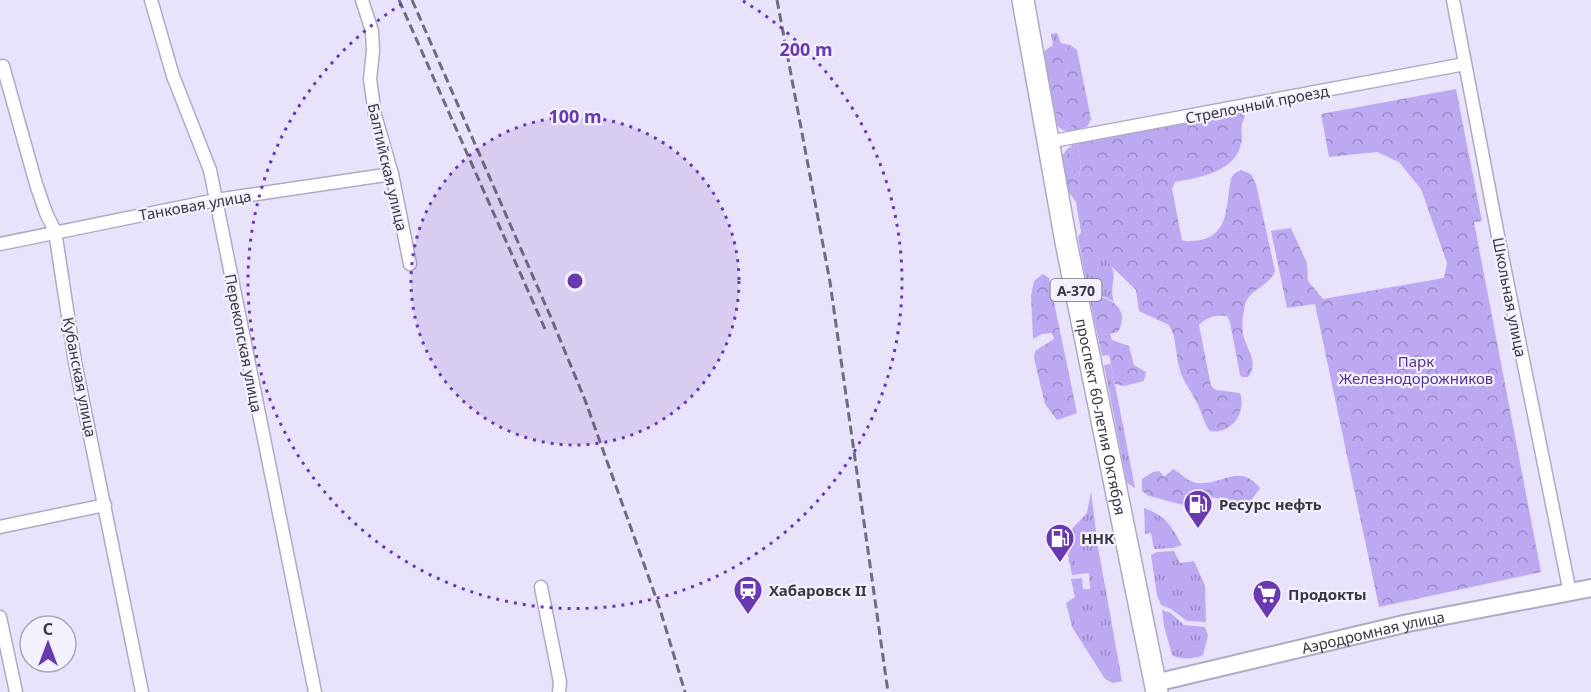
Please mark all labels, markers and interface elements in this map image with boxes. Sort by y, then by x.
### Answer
text: 200 m [779,37,833,61]
street label: Стрелочный проезд [1183,80,1331,128]
street label: Балтийская улица [364,101,412,233]
text: 100 m [548,104,602,128]
street label: Танковая улица [137,185,253,225]
street label: Школьная улица [1489,235,1531,359]
centre of rings [565,271,585,291]
street label: Перекопская улица [221,272,267,414]
road number: А-370 [1050,279,1102,301]
street label: Кубанская улица [59,315,101,439]
street label: проспект 60-летия Октября [1072,317,1131,517]
park label: Парк Железнодорожников [1339,351,1493,388]
fuel station icon: Ресурс нефть [1182,488,1214,530]
place label: Ресурс нефть [1219,494,1322,514]
fuel station icon: ННК [1044,522,1076,564]
place label: ННК [1081,528,1115,548]
station icon: Хабаровск II [732,574,764,616]
supermarket icon: Продокты [1251,578,1283,620]
place label: Хабаровск II [769,580,867,600]
place label: Продокты [1288,584,1367,604]
street label: Аэродромная улица [1299,606,1446,658]
north arrow [18,614,78,674]
text: С [43,618,53,640]

